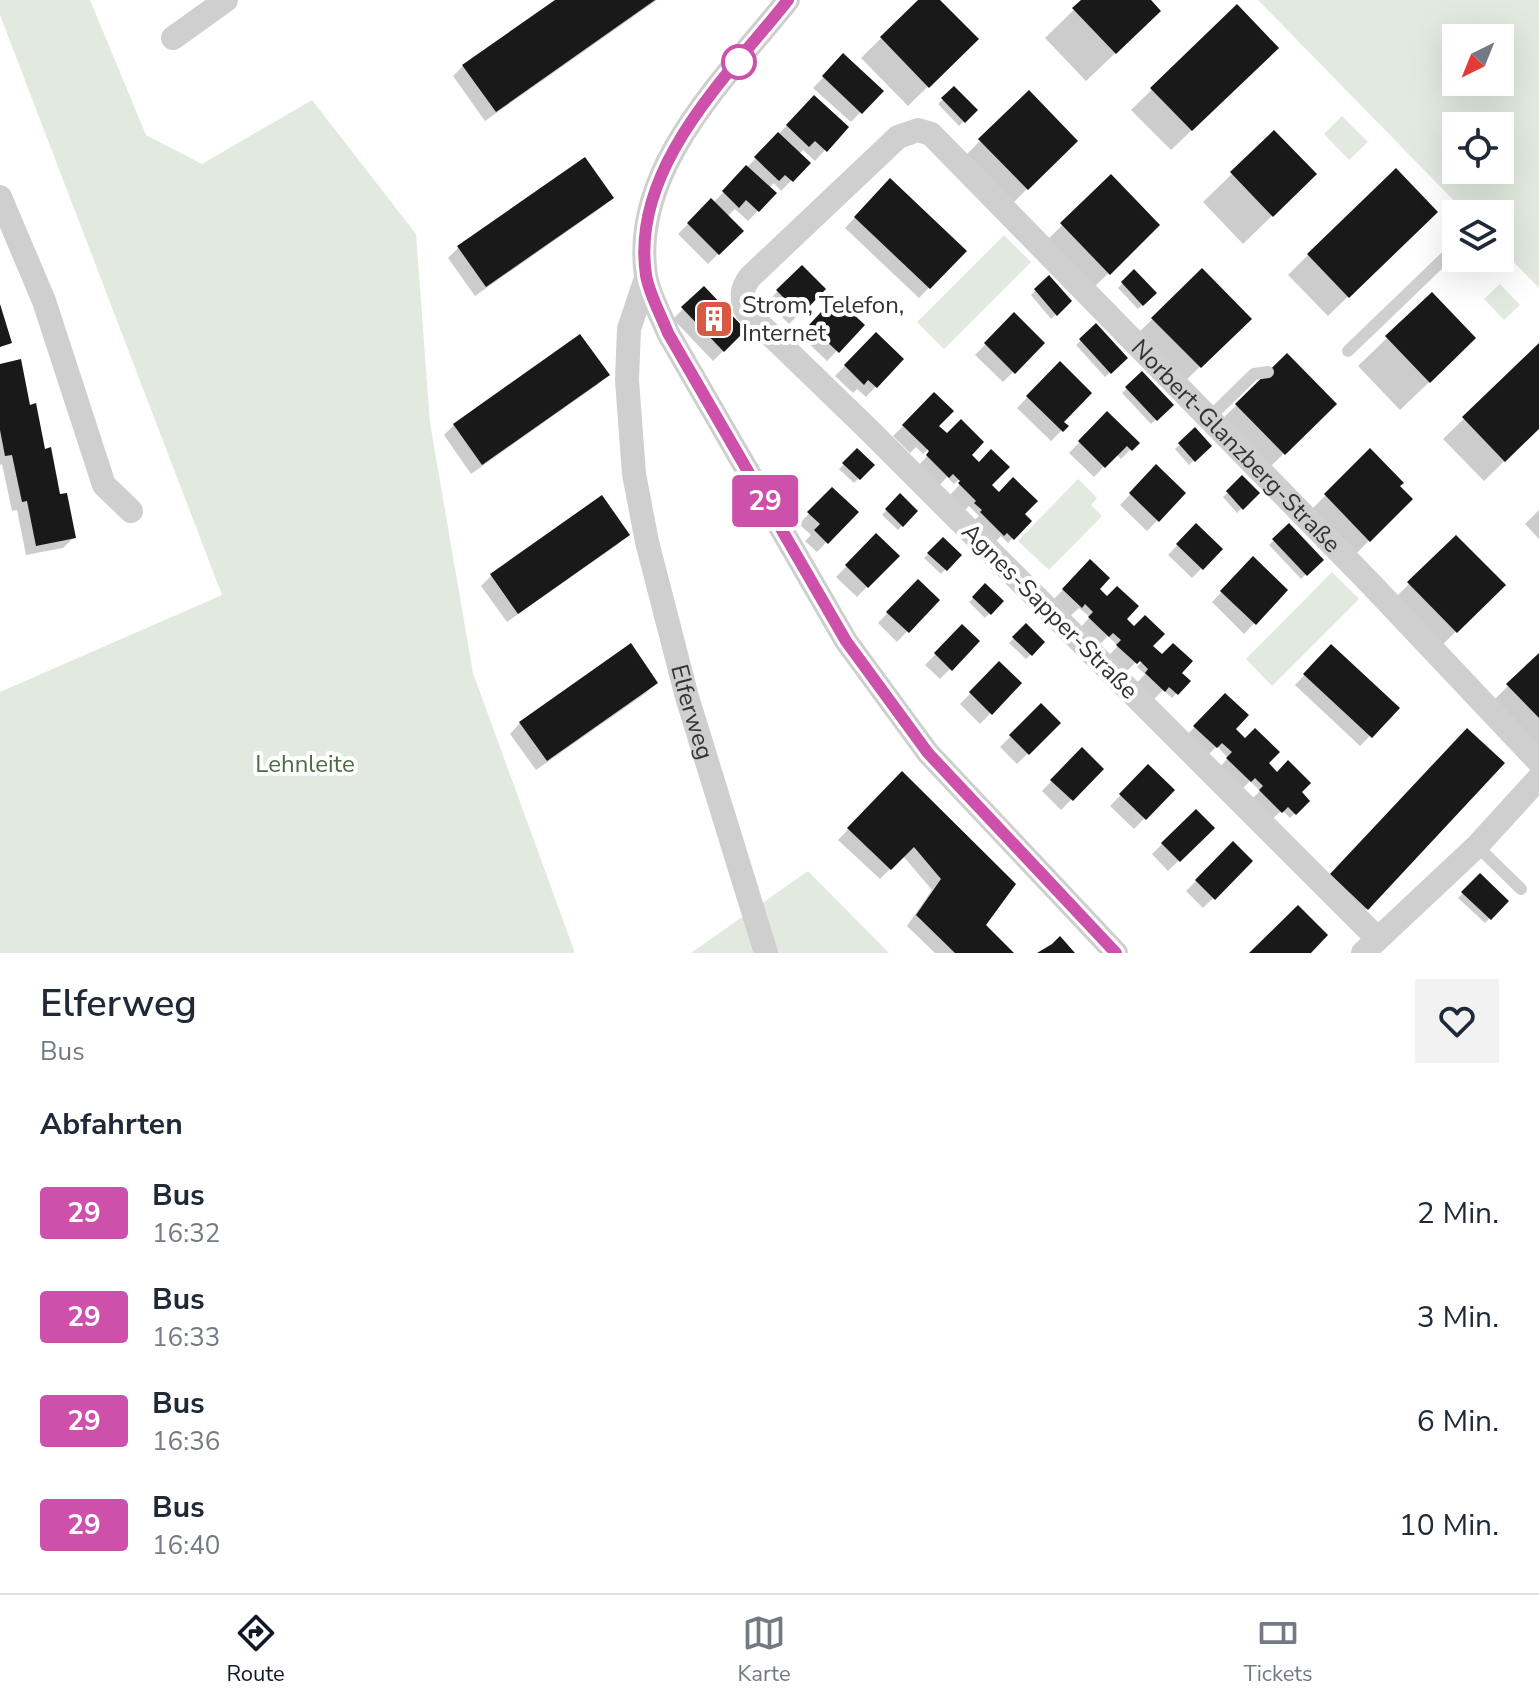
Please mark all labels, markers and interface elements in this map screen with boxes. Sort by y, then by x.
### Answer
north arrow [1442,24,1514,96]
map controls [1442,24,1514,272]
unlabelled marker [722,45,756,79]
button: locate [1442,112,1514,184]
button: layers [1442,200,1514,272]
place label: Strom, Telefon, Internet [742,289,904,349]
building icon: Strom, Telefon, Internet [693,298,735,340]
street label: Norbert-Glanzberg-Straße [1124,332,1348,560]
line badge: 29 [729,475,801,527]
text: 29 [748,482,782,520]
street label: Agnes-Sapper-Straße [955,516,1145,706]
street label: Elferweg [663,661,721,763]
park label: Lehnleite [255,748,355,780]
text: Elferweg [40,978,197,1029]
button: heart [1415,979,1499,1063]
text: Bus [40,1034,85,1069]
text: Abfahrten [40,1104,183,1145]
text: Bus [152,1175,205,1216]
text: 2 Min. [1417,1193,1499,1234]
text: 29 [67,1194,101,1232]
text: 16:32 [152,1216,220,1251]
text: Bus [152,1279,205,1320]
text: 3 Min. [1417,1297,1499,1338]
text: 29 [67,1298,101,1336]
text: 16:33 [152,1320,220,1355]
text: Bus [152,1383,205,1424]
text: 6 Min. [1417,1401,1499,1442]
text: 29 [67,1402,101,1440]
text: 16:36 [152,1424,220,1459]
text: Bus [152,1487,205,1528]
text: 10 Min. [1399,1505,1499,1546]
text: 29 [67,1506,101,1544]
text: 16:40 [152,1528,220,1563]
tab: Route [226,1611,285,1689]
tab: Karte [737,1611,791,1689]
tab: Tickets [1243,1611,1313,1689]

